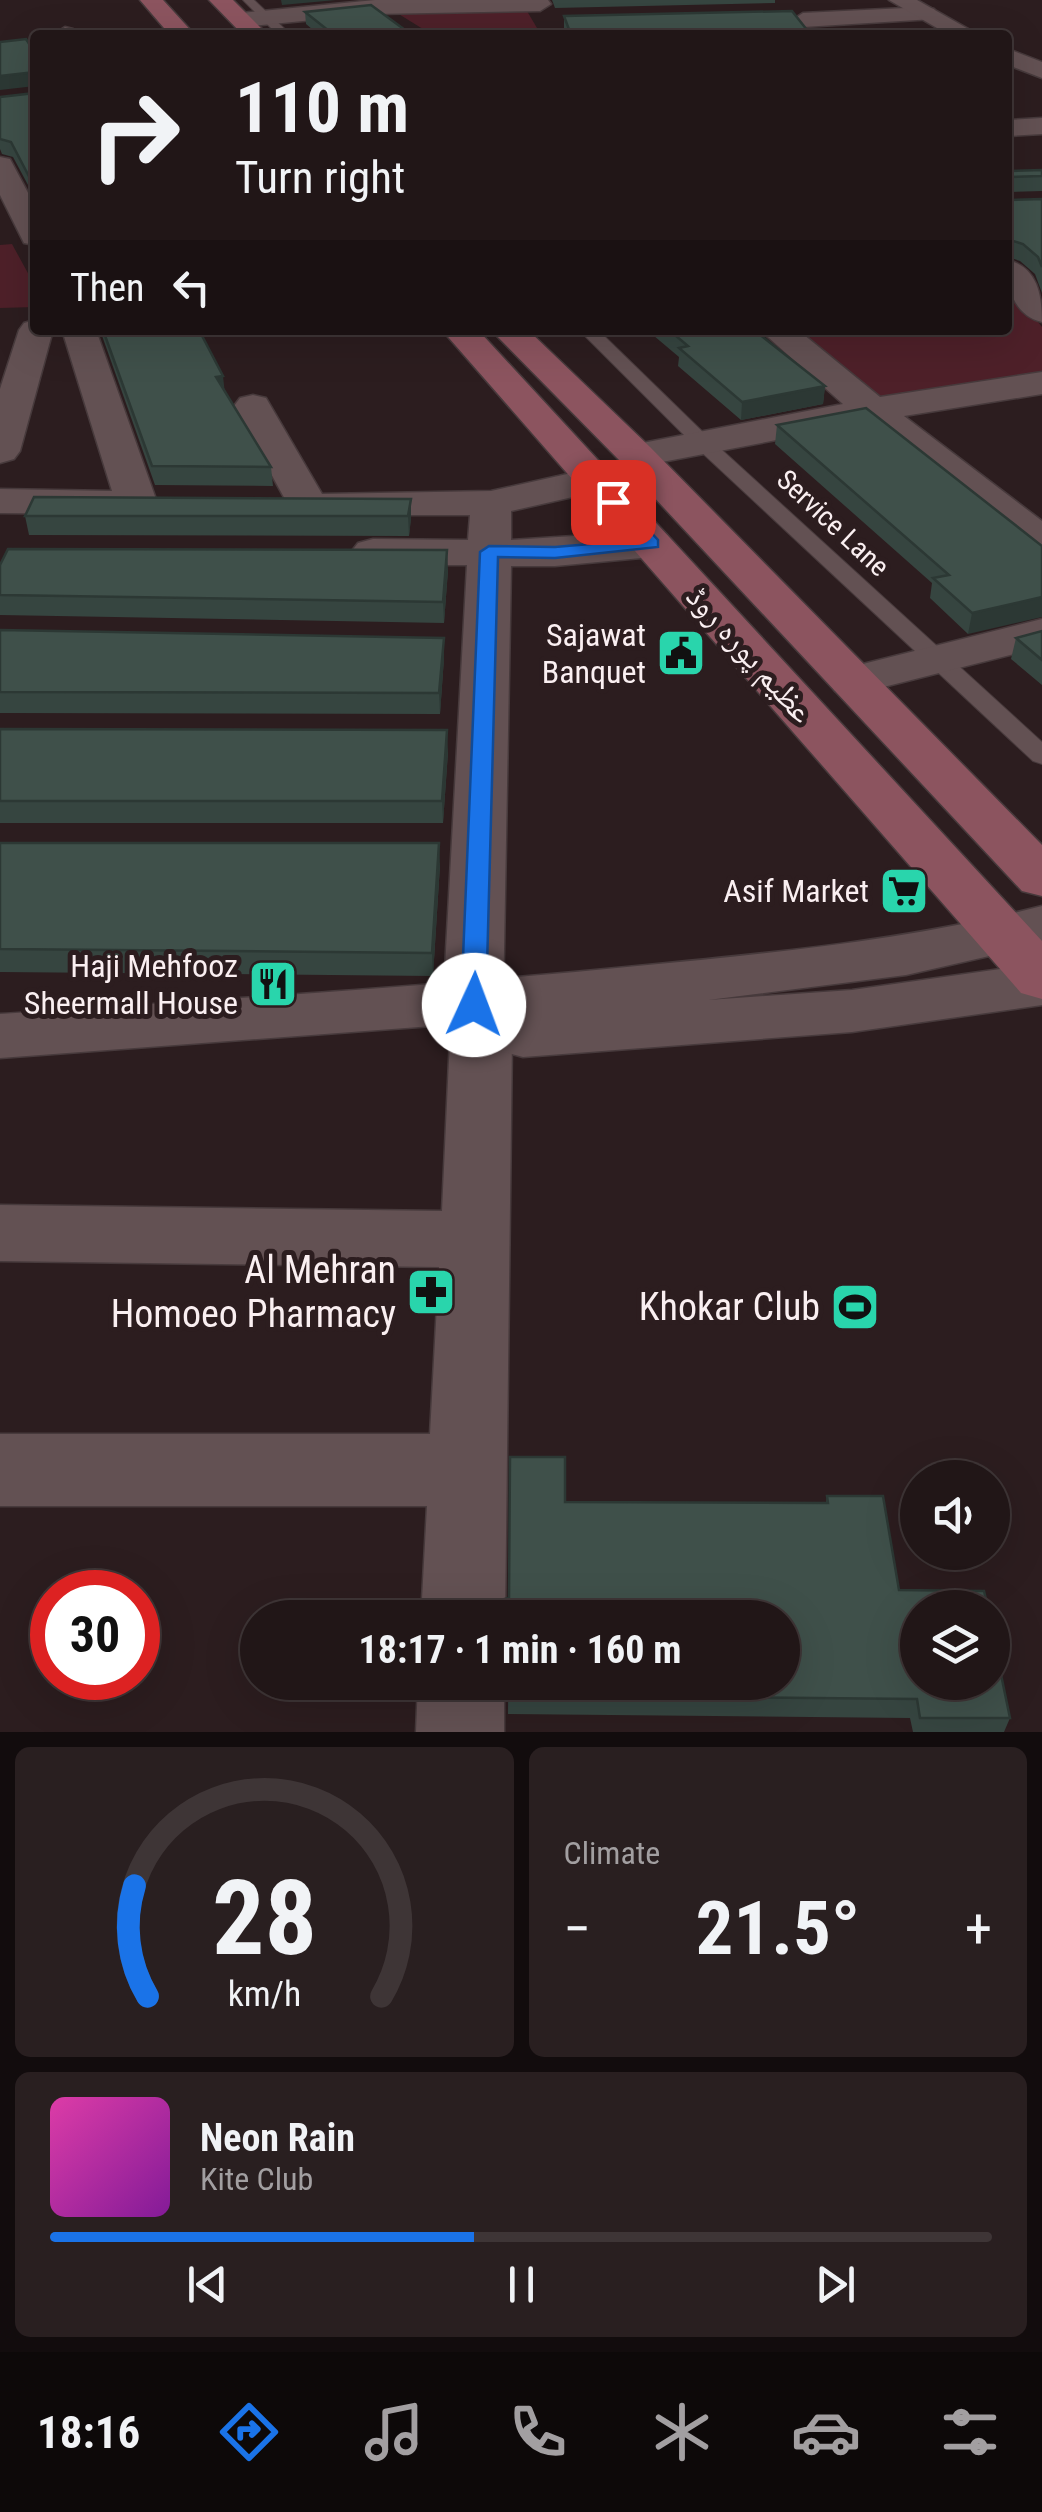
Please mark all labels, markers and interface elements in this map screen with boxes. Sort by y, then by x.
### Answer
text: 110 m [235,67,409,149]
icon: right [70,70,200,200]
text: Turn right [235,151,405,204]
icon: left [164,260,219,315]
text: Then [70,266,144,310]
pin [571,460,656,545]
street label: Service Lane [770,463,896,583]
icon: arrive [586,475,641,530]
street label: عظیم پورہ روڈ [677,578,821,732]
place label: Sajawat Banquet [542,616,646,691]
public building icon: Sajawat Banquet [655,627,707,679]
supermarket icon: Asif Market [878,865,930,917]
place label: Asif Market [723,872,869,910]
place label: Haji Mehfooz Sheermall House [24,947,238,1022]
position arrow [422,953,526,1057]
restaurant icon: Haji Mehfooz Sheermall House [247,958,299,1010]
place label: Al Mehran Homoeo Pharmacy [111,1248,396,1336]
pharmacy icon: Al Mehran Homoeo Pharmacy [405,1266,457,1318]
sports icon: Khokar Club [829,1281,881,1333]
place label: Khokar Club [639,1285,820,1329]
map controls [900,1460,1010,1700]
button: sound [900,1460,1010,1570]
speed limit sign: 30 [30,1570,160,1700]
button: layers [900,1590,1010,1700]
text: 18:17 · 1 min · 160 m [359,1628,681,1672]
text: Climate [564,1834,660,1872]
text: 28 [212,1858,317,1979]
text: 21.5° [696,1884,860,1972]
text: − [564,1897,591,1961]
text: + [965,1897,992,1961]
text: km/h [227,1973,301,2015]
text: Neon Rain [200,2116,355,2160]
text: Kite Club [200,2160,313,2198]
icon: previous [180,2257,235,2312]
icon: pause [494,2257,549,2312]
icon: next [808,2257,863,2312]
icon: directions [214,2397,284,2467]
icon: music [359,2397,429,2467]
icon: phone [503,2397,573,2467]
icon: climate [647,2397,717,2467]
icon: car [791,2397,861,2467]
icon: filters [935,2397,1005,2467]
text: 18:16 [37,2406,140,2459]

